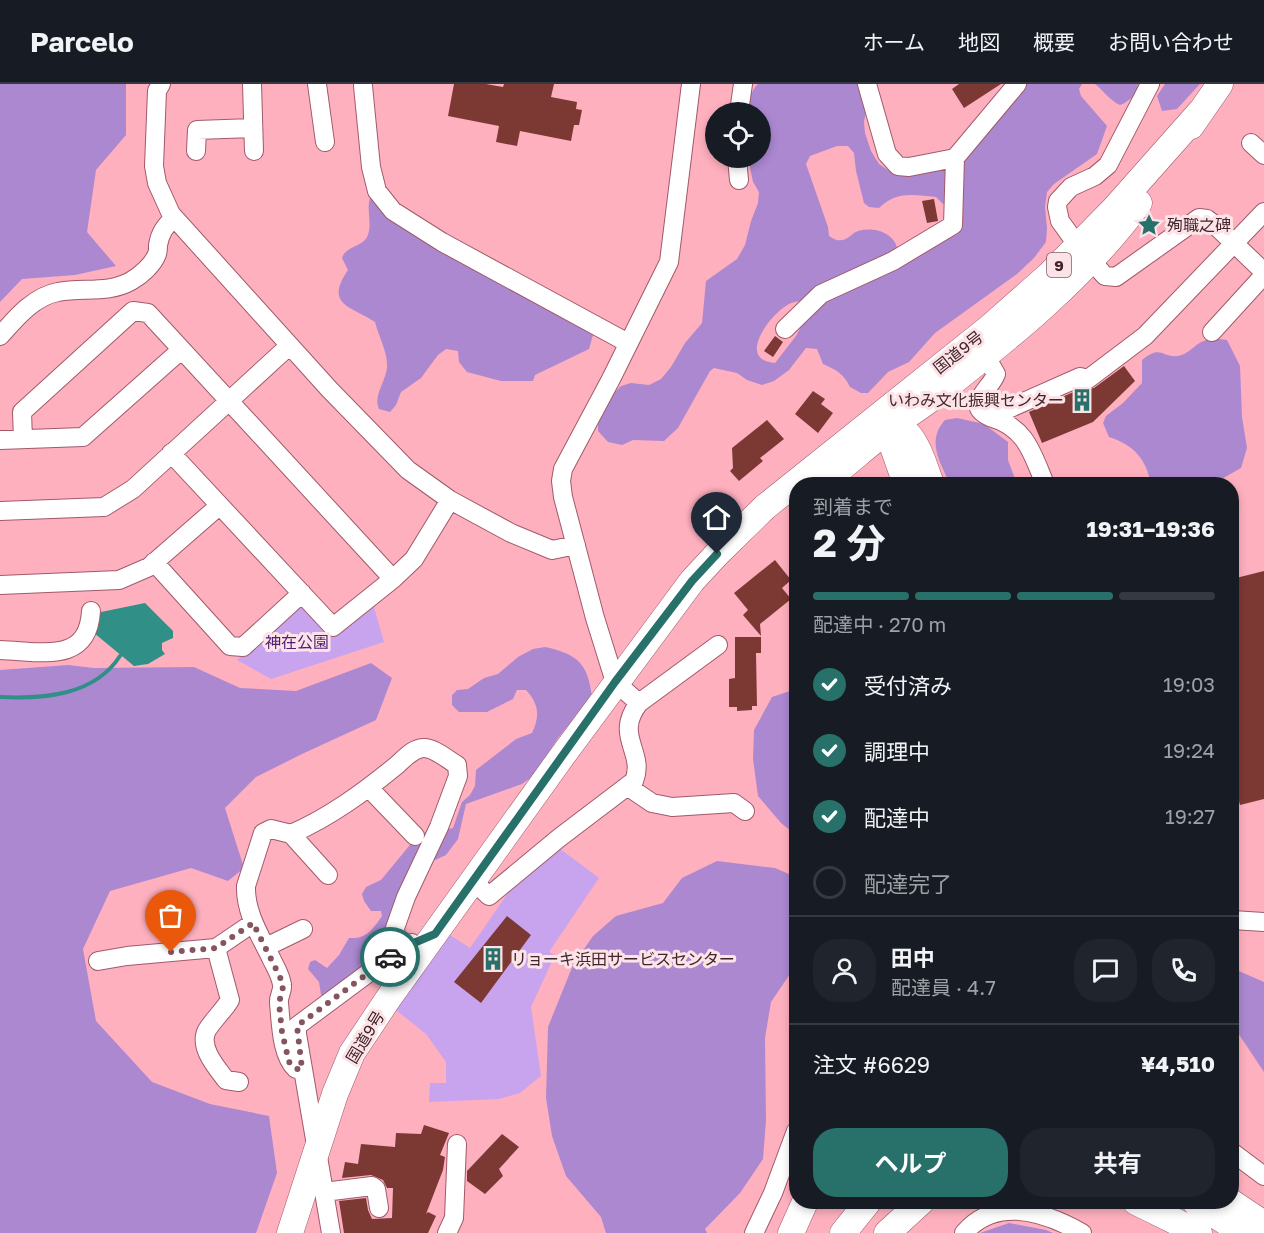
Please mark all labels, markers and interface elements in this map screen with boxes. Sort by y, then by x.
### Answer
text: Parcelo [30,25,134,58]
text: ホーム [863,29,925,55]
text: 地図 [958,29,1000,55]
text: 概要 [1033,29,1075,55]
text: お問い合わせ [1108,29,1234,55]
map controls [705,102,771,168]
button: locate [705,102,771,168]
place icon: 殉職之碑 [1136,212,1162,238]
place label: 殉職之碑 [1167,215,1231,235]
road number: 9 [1047,253,1071,277]
street label: 国道9号 [929,326,987,378]
building icon: いわみ文化振興センター [1069,387,1095,413]
place label: いわみ文化振興センター [888,390,1064,410]
pin [691,492,742,554]
text: 到着まで [813,494,893,518]
icon: home [700,501,733,534]
text: 19:31–19:36 [1087,515,1215,542]
text: 2 分 [813,519,886,566]
text: 配達中 · 270 m [813,612,946,636]
park label: 神在公園 [265,632,329,652]
icon: check [813,668,846,701]
text: 受付済み [864,672,952,699]
text: 19:03 [1163,672,1215,696]
icon: check [813,734,846,767]
text: 調理中 [864,738,930,765]
text: 19:24 [1163,738,1215,762]
icon: check [813,800,846,833]
text: 配達中 [864,804,930,831]
text: 19:27 [1165,804,1215,828]
text: 配達完了 [864,870,952,897]
pin [145,890,196,952]
icon: bag [154,899,187,932]
courier [360,927,420,987]
button: person [813,939,876,1002]
button: chat [1074,939,1137,1002]
button: phone [1152,939,1215,1002]
icon: car [374,941,407,974]
text: 田中 [891,944,935,971]
building icon: リョーキ浜田サービスセンター [480,946,506,972]
place label: リョーキ浜田サービスセンター [511,949,735,969]
text: 配達員 · 4.7 [891,975,996,999]
street label: 国道9号 [342,1007,388,1067]
text: ¥4,510 [1141,1050,1215,1077]
text: 注文 #6629 [813,1051,930,1078]
button: ヘルプ [813,1128,1008,1197]
button: 共有 [1020,1128,1215,1197]

